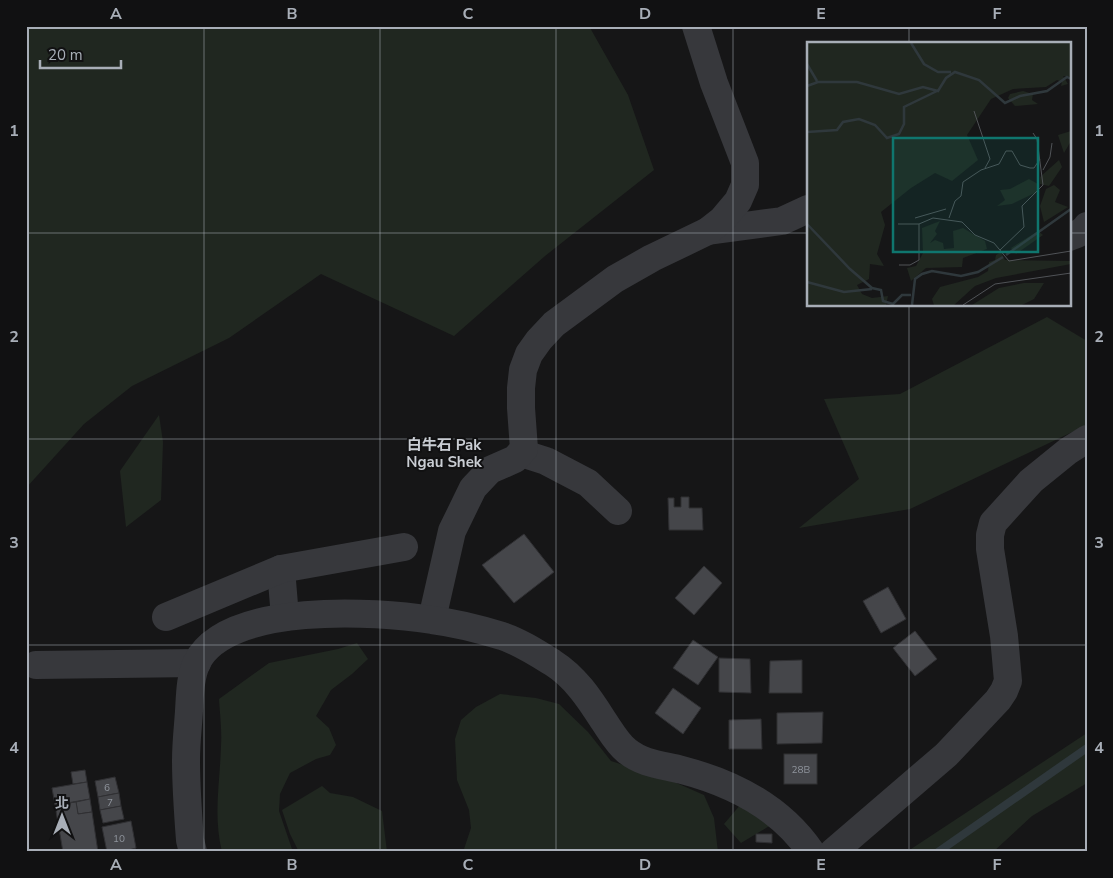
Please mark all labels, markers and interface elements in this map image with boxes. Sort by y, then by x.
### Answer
text: A [110,3,122,25]
text: B [286,3,298,25]
text: C [463,3,474,25]
text: D [639,3,651,25]
text: E [816,3,826,25]
text: F [993,3,1002,25]
scale bar [40,38,121,70]
inset map [807,42,1070,306]
text: 20 m [48,45,83,65]
text: 1 [9,120,19,142]
text: 1 [1094,120,1104,142]
text: 2 [9,326,19,348]
text: 2 [1094,326,1104,348]
district label: 白牛石 Pak Ngau Shek [406,435,483,472]
text: 3 [9,532,19,554]
text: 3 [1094,532,1104,554]
text: 4 [9,737,19,759]
text: 4 [1094,737,1104,759]
house number: 28B [792,763,811,777]
house number: 6 [104,781,110,795]
north arrow [38,790,88,840]
text: 北 [55,794,69,813]
house number: 7 [107,796,113,810]
house number: 10 [113,832,125,846]
text: A [110,854,122,876]
text: B [286,854,298,876]
text: C [463,854,474,876]
text: D [639,854,651,876]
text: E [816,854,826,876]
text: F [993,854,1002,876]

